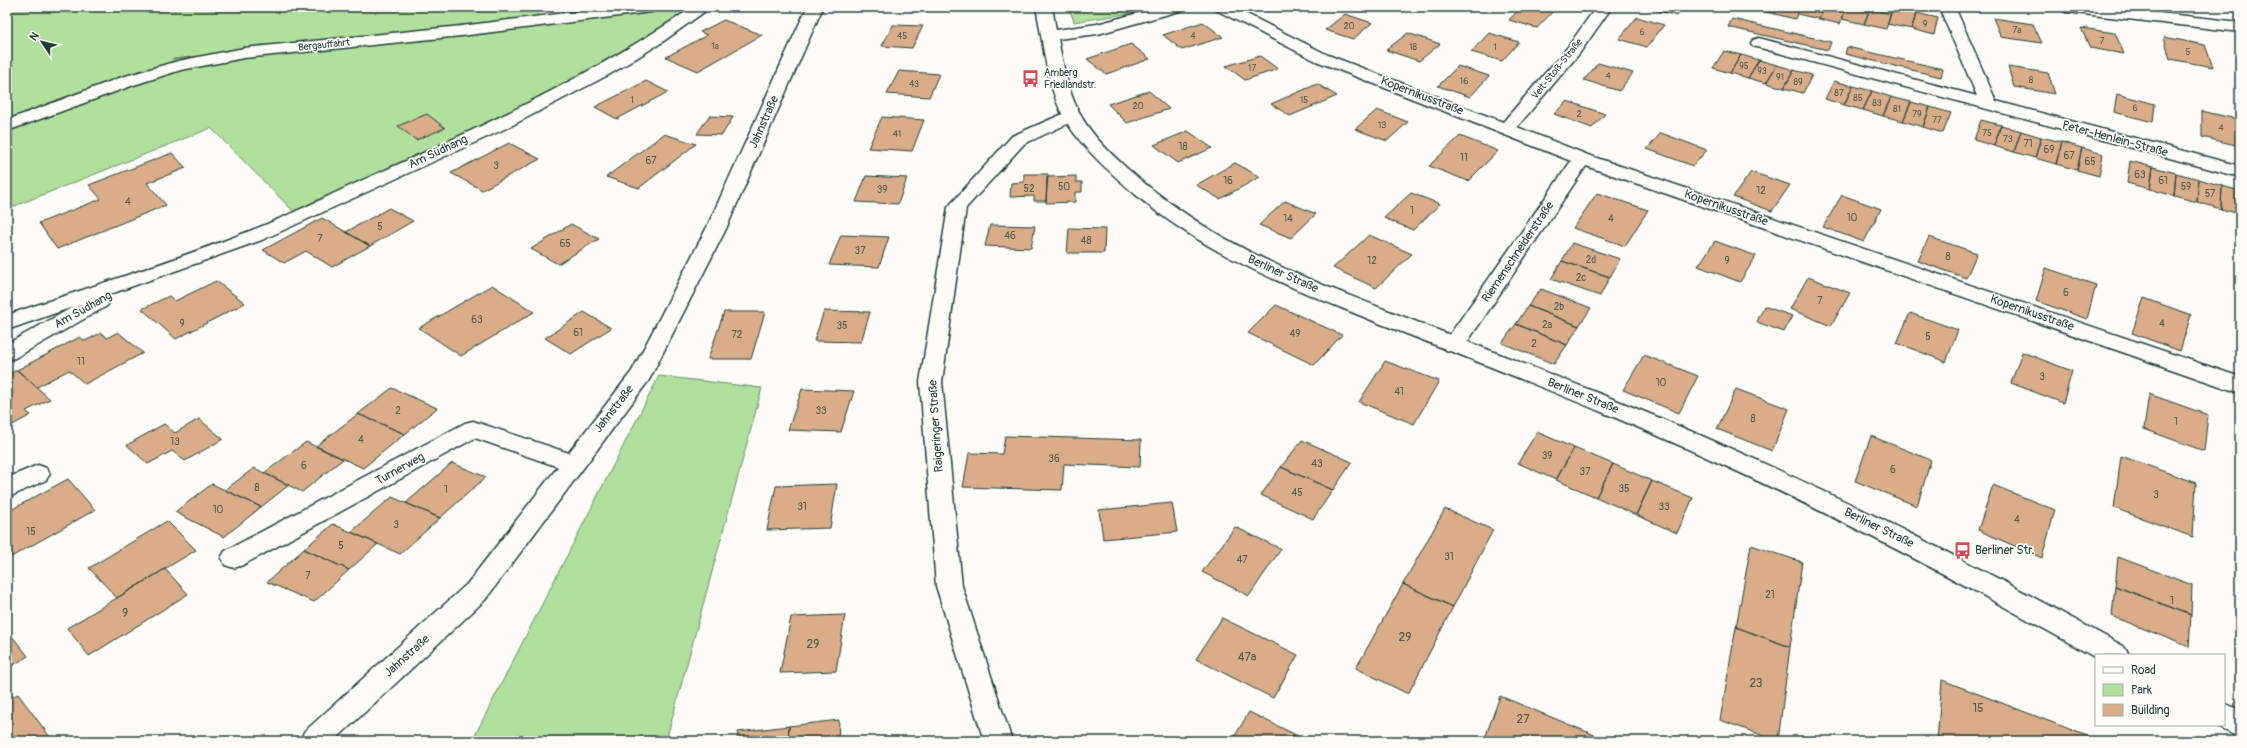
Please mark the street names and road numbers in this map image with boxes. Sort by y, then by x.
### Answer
street label: Bergauffahrt [297,36,352,54]
street label: Veit-Stoß-Straße [1529,36,1585,102]
street label: Kopernikusstraße [1378,73,1466,119]
street label: Jahnstraße [746,93,782,151]
street label: Peter-Henlein-Straße [2060,118,2170,160]
street label: Am Südhang [406,132,470,172]
street label: Kopernikusstraße [1682,187,1770,229]
street label: Riemenschneiderstraße [1479,199,1557,305]
street label: Berliner Straße [1245,252,1321,296]
street label: Am Südhang [52,288,114,332]
street label: Kopernikusstraße [1988,292,2076,334]
street label: Berliner Straße [1545,375,1621,417]
street label: Raigeringer Straße [925,379,947,473]
street label: Jahnstraße [591,382,637,436]
street label: Turnerweg [373,449,427,489]
street label: Berliner Straße [1842,505,1916,551]
street label: Jahnstraße [381,632,433,680]

